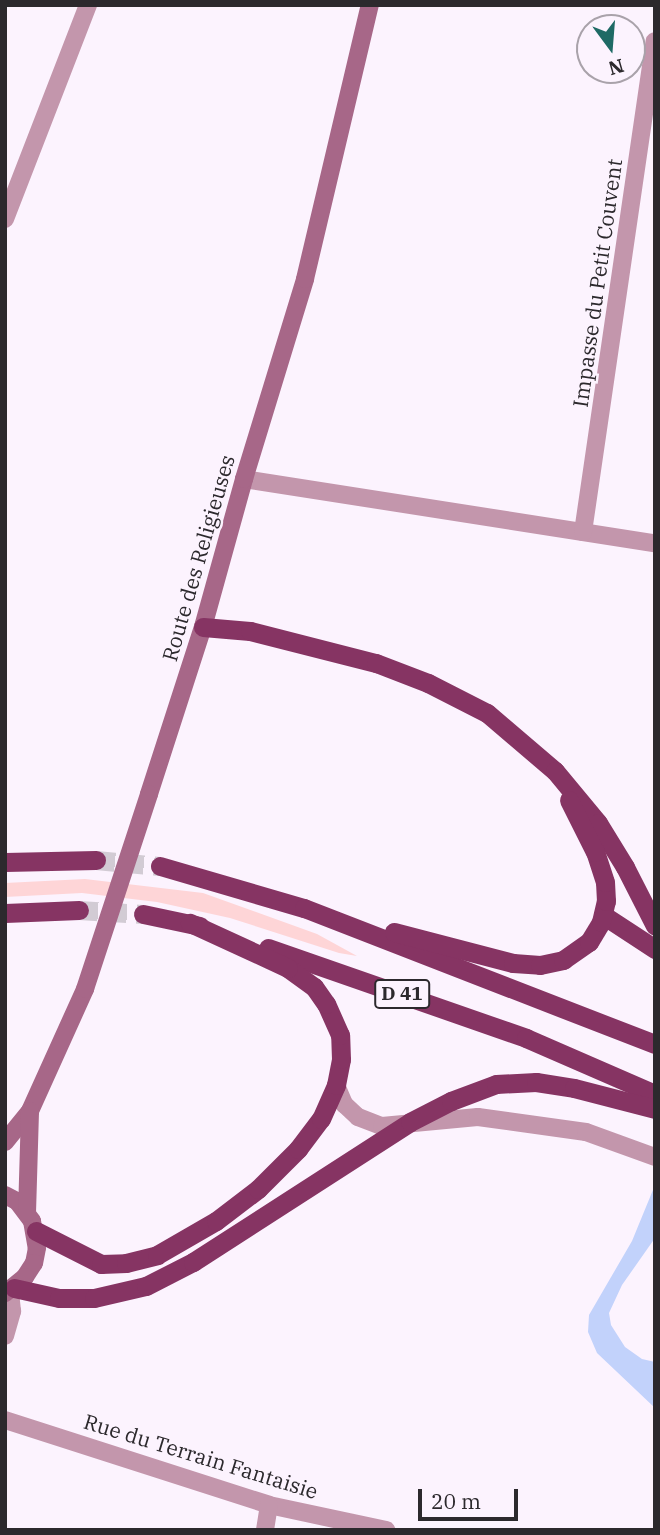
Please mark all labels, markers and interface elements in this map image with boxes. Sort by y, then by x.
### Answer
north arrow [576,14,646,84]
text: N [606,54,627,81]
street label: Impasse du Petit Couvent [567,157,627,409]
street label: Route des Religieuses [156,452,240,664]
road number: D 41 [374,978,430,1010]
street label: Rue du Terrain Fantaisie [81,1408,321,1504]
scale bar [422,1476,522,1520]
text: 20 m [431,1487,481,1515]

